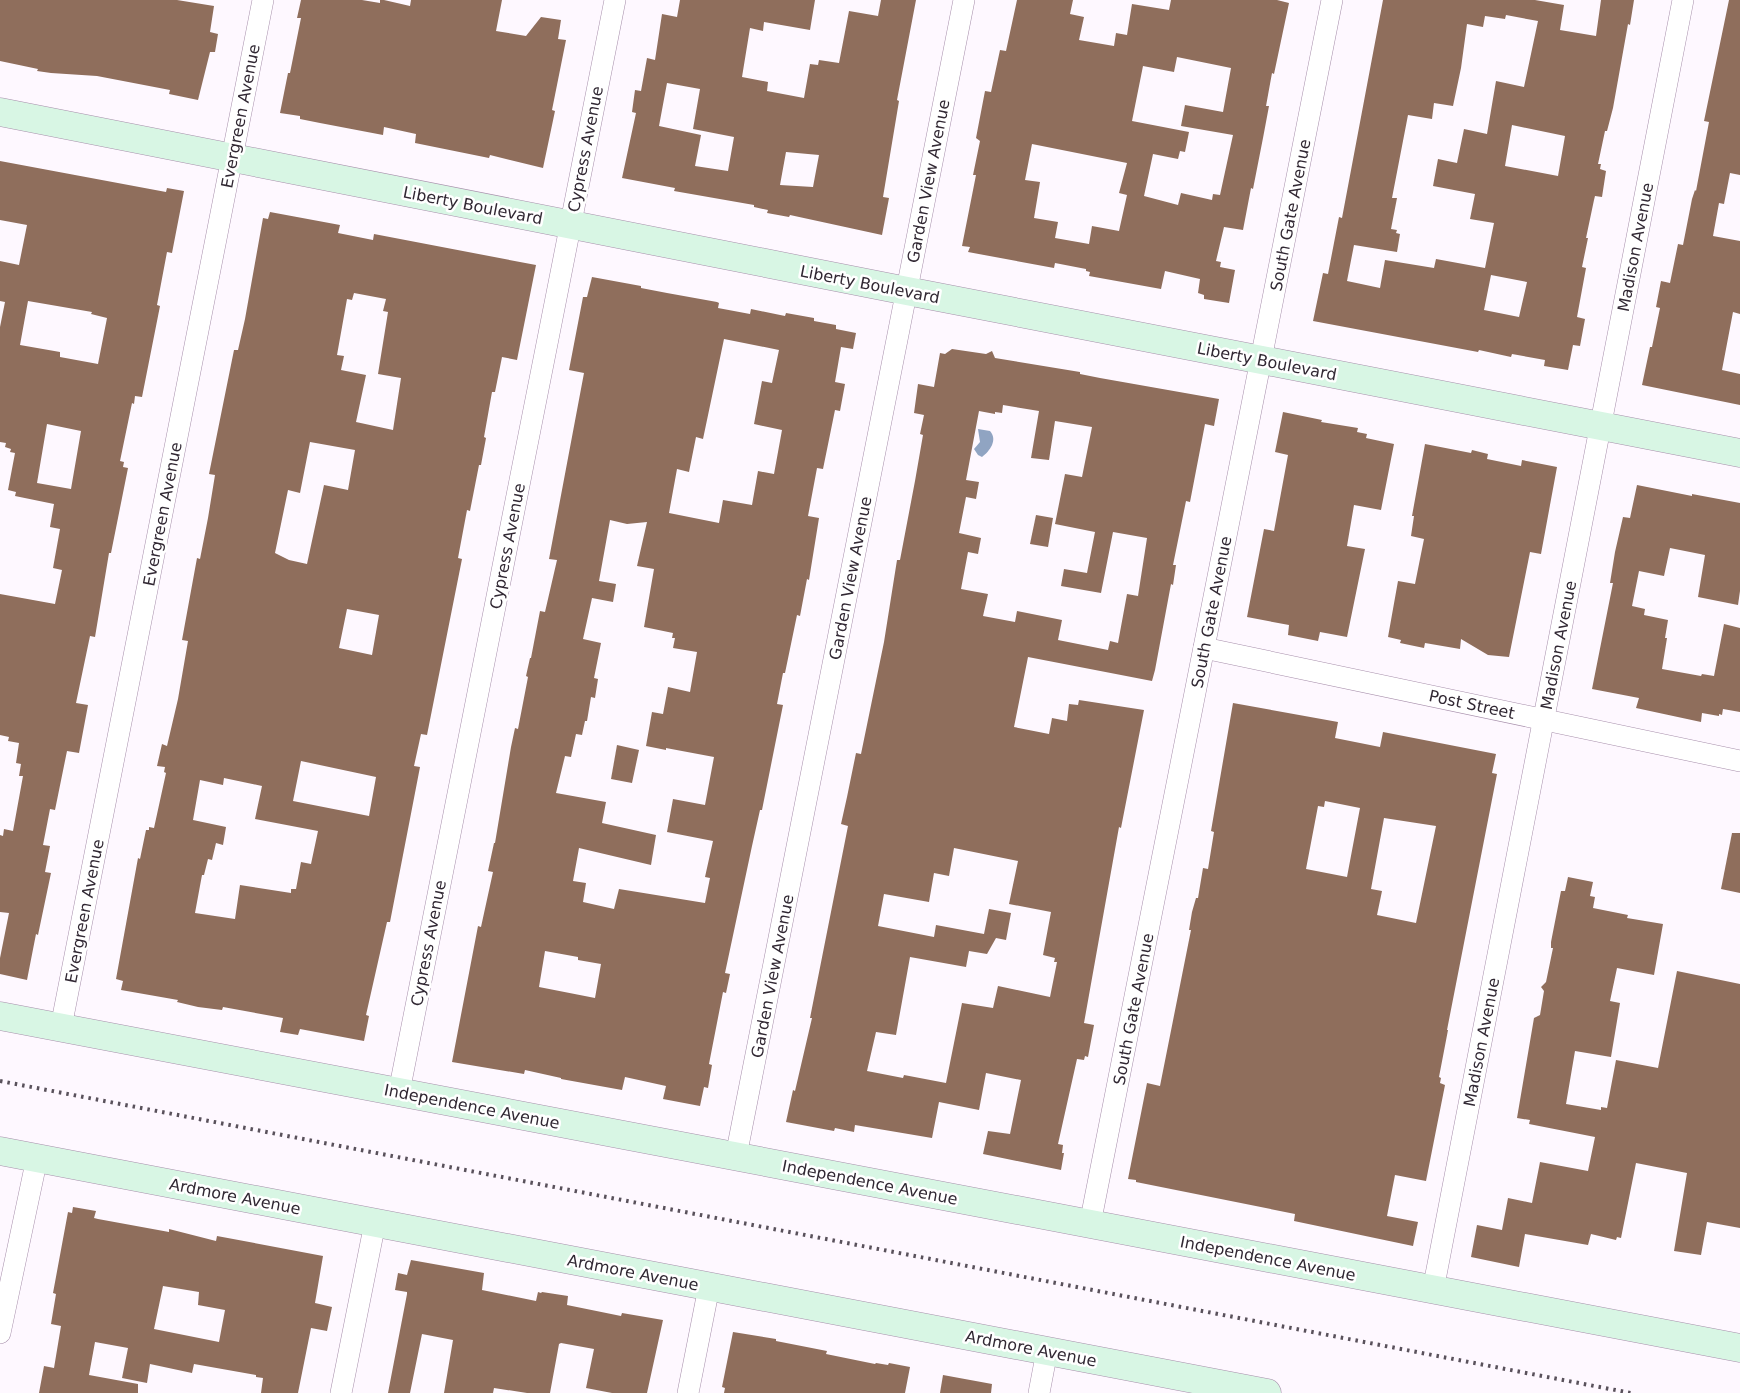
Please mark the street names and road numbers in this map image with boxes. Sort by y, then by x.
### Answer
street label: Evergreen Avenue [217,42,264,190]
street label: Cypress Avenue [564,84,607,214]
street label: Garden View Avenue [903,98,954,264]
street label: South Gate Avenue [1266,137,1315,293]
street label: Madison Avenue [1614,181,1657,313]
street label: Liberty Boulevard [402,183,544,228]
street label: Liberty Boulevard [799,262,941,307]
street label: Liberty Boulevard [1196,339,1338,384]
street label: Evergreen Avenue [139,440,186,588]
street label: Cypress Avenue [486,481,529,611]
street label: Garden View Avenue [825,495,876,661]
street label: South Gate Avenue [1187,534,1236,690]
street label: Madison Avenue [1537,579,1580,711]
street label: Post Street [1427,686,1517,723]
street label: Evergreen Avenue [61,837,108,985]
street label: Cypress Avenue [407,878,450,1008]
street label: Garden View Avenue [747,893,798,1059]
street label: South Gate Avenue [1109,931,1158,1087]
street label: Madison Avenue [1460,976,1503,1108]
street label: Independence Avenue [383,1080,561,1133]
street label: Independence Avenue [781,1156,959,1209]
street label: Ardmore Avenue [168,1174,302,1219]
street label: Independence Avenue [1179,1232,1357,1285]
street label: Ardmore Avenue [566,1250,700,1295]
street label: Ardmore Avenue [964,1326,1098,1371]

